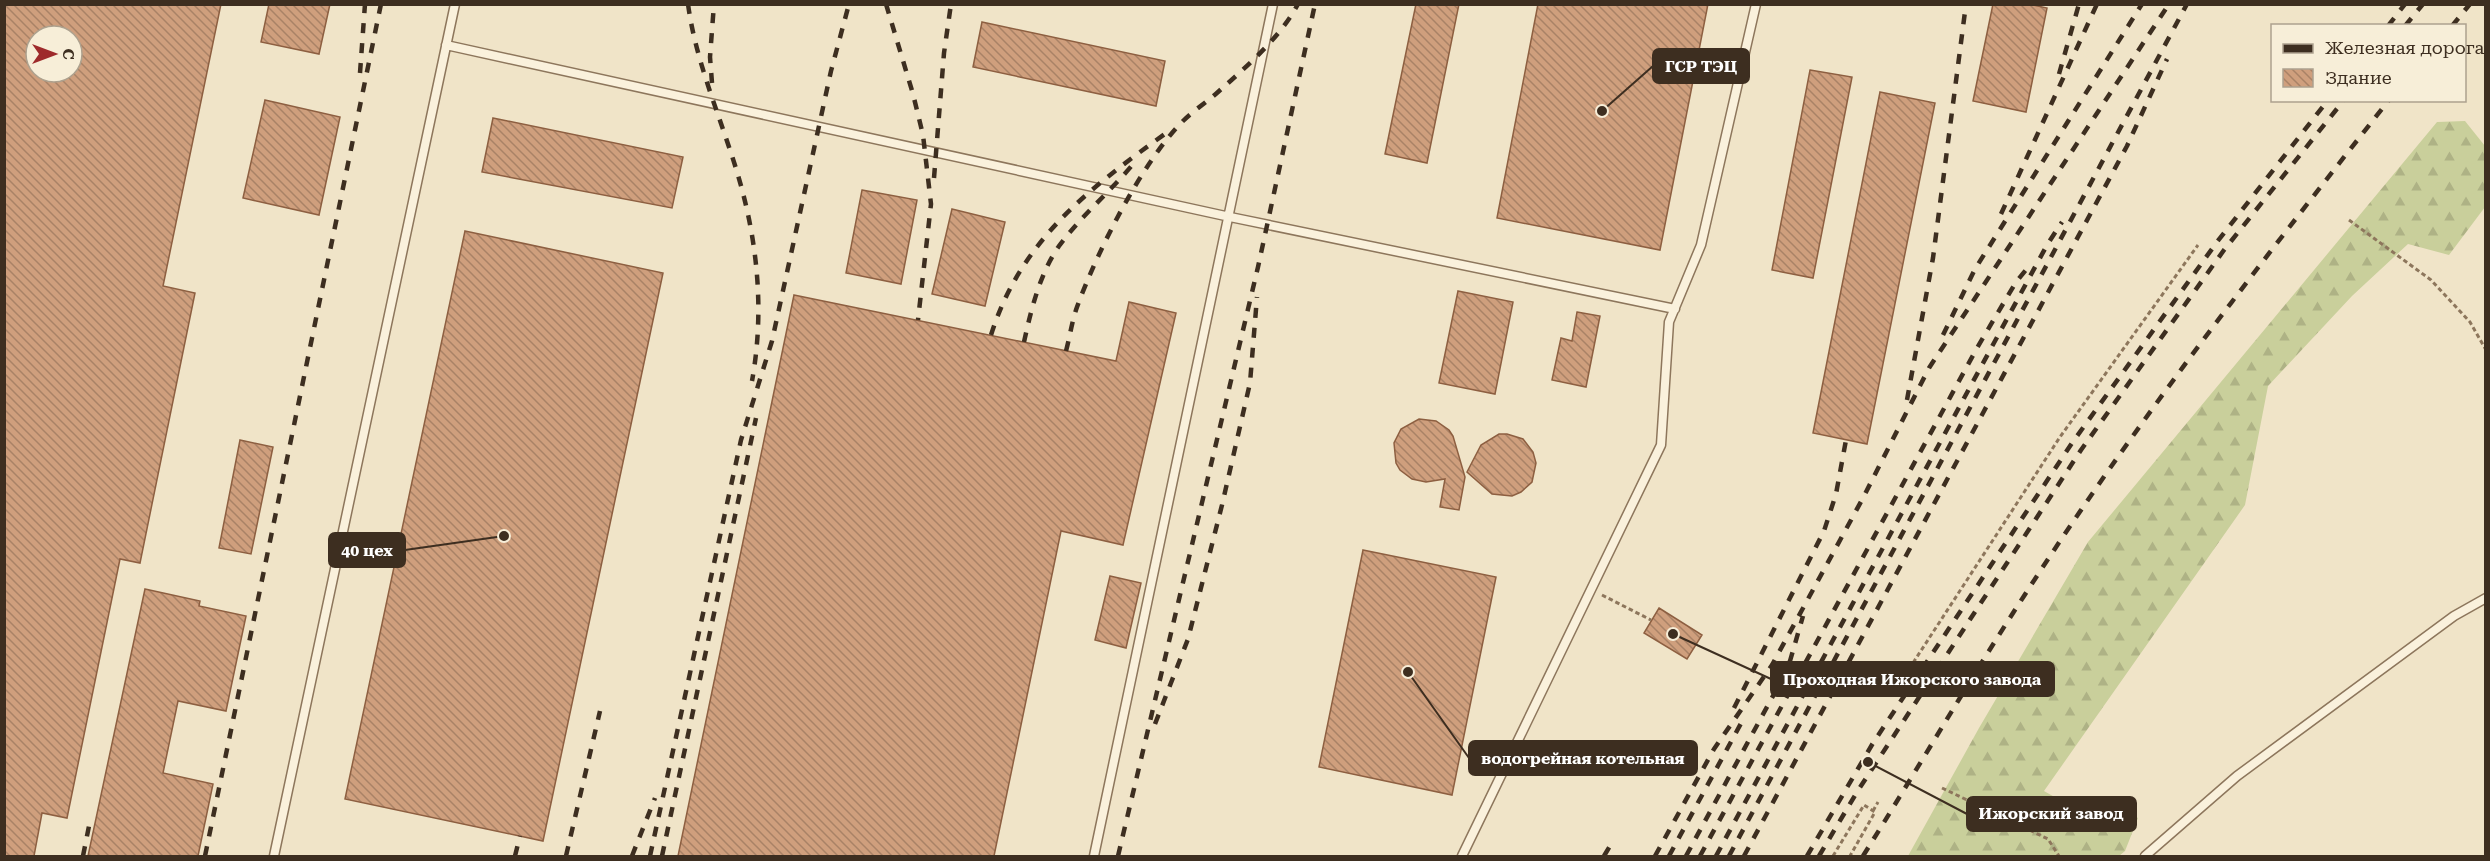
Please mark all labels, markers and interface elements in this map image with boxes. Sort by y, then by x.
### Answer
north arrow [24,24,84,84]
legend [2271,24,2466,102]
text: Железная дорога [2325,37,2485,58]
text: С [59,48,78,60]
callout: ГСР ТЭЦ [1653,49,1749,83]
text: ГСР ТЭЦ [1665,57,1738,76]
text: Здание [2325,67,2392,88]
callout: 40 цех [329,533,405,567]
text: 40 цех [341,541,393,560]
callout: Проходная Ижорского завода [1771,662,2054,696]
text: Проходная Ижорского завода [1783,670,2042,689]
callout: водогрейная котельная [1469,741,1697,775]
text: водогрейная котельная [1481,749,1685,768]
callout: Ижорский завод [1967,797,2136,831]
text: Ижорский завод [1979,804,2123,823]

